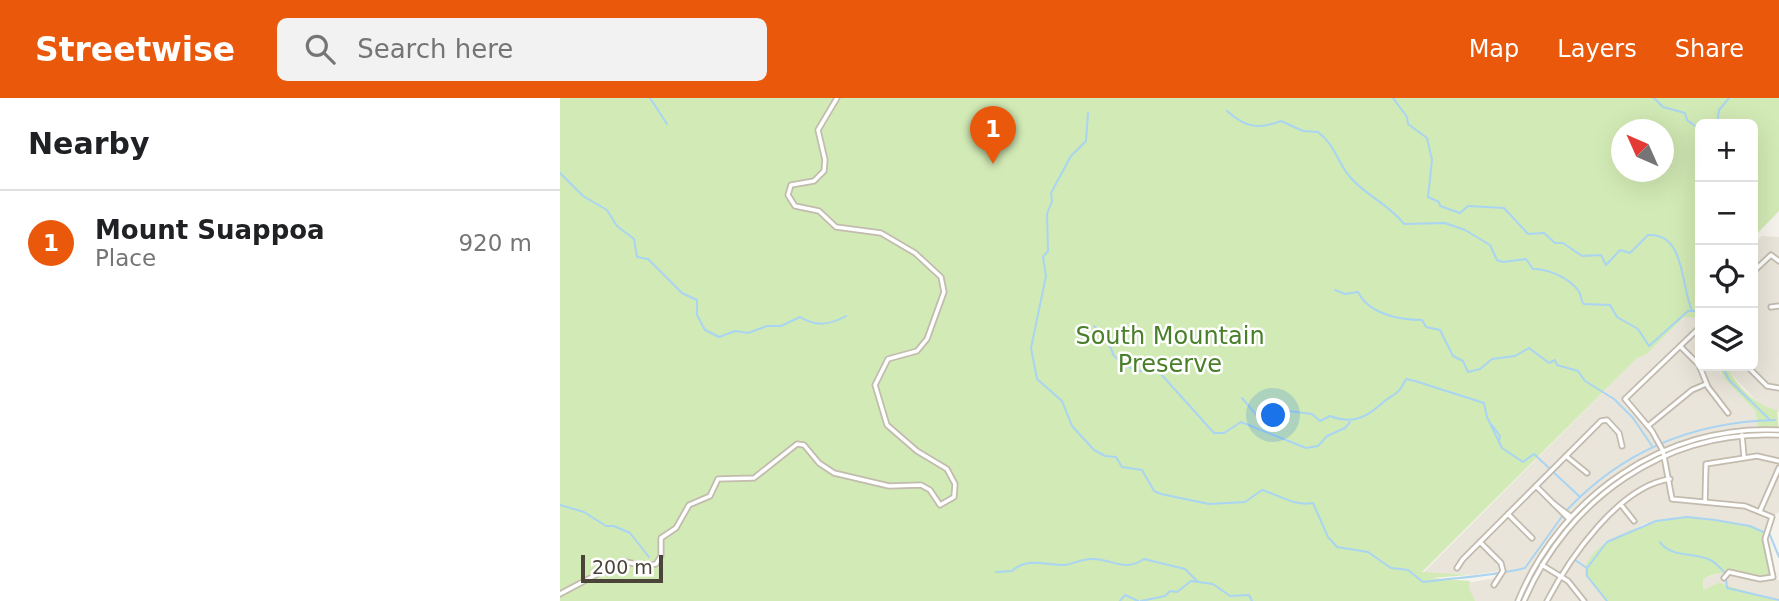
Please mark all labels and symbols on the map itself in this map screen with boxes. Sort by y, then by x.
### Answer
pin: 1 [970,106,1016,164]
north arrow [1611,119,1674,182]
park label: South Mountain Preserve [1075,322,1265,378]
your location [1256,398,1290,432]
scale bar [581,552,663,584]

